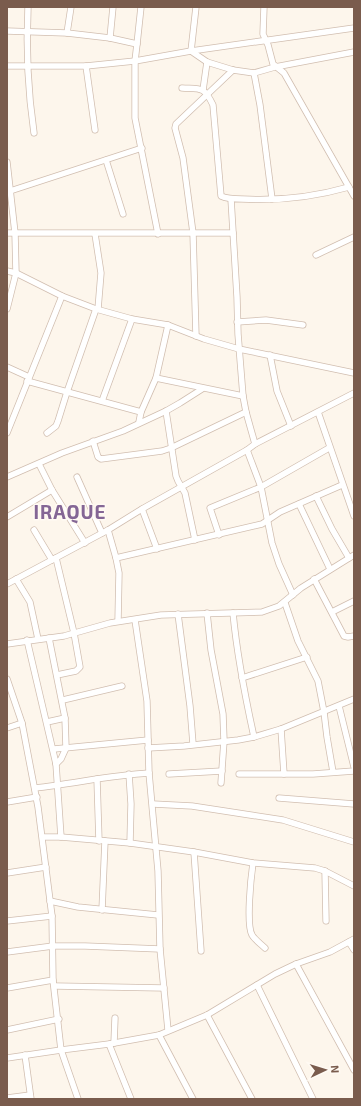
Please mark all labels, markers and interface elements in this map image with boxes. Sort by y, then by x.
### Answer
district label: IRAQUE [33,500,107,524]
north arrow [305,1050,345,1090]
text: N [329,1065,342,1074]

